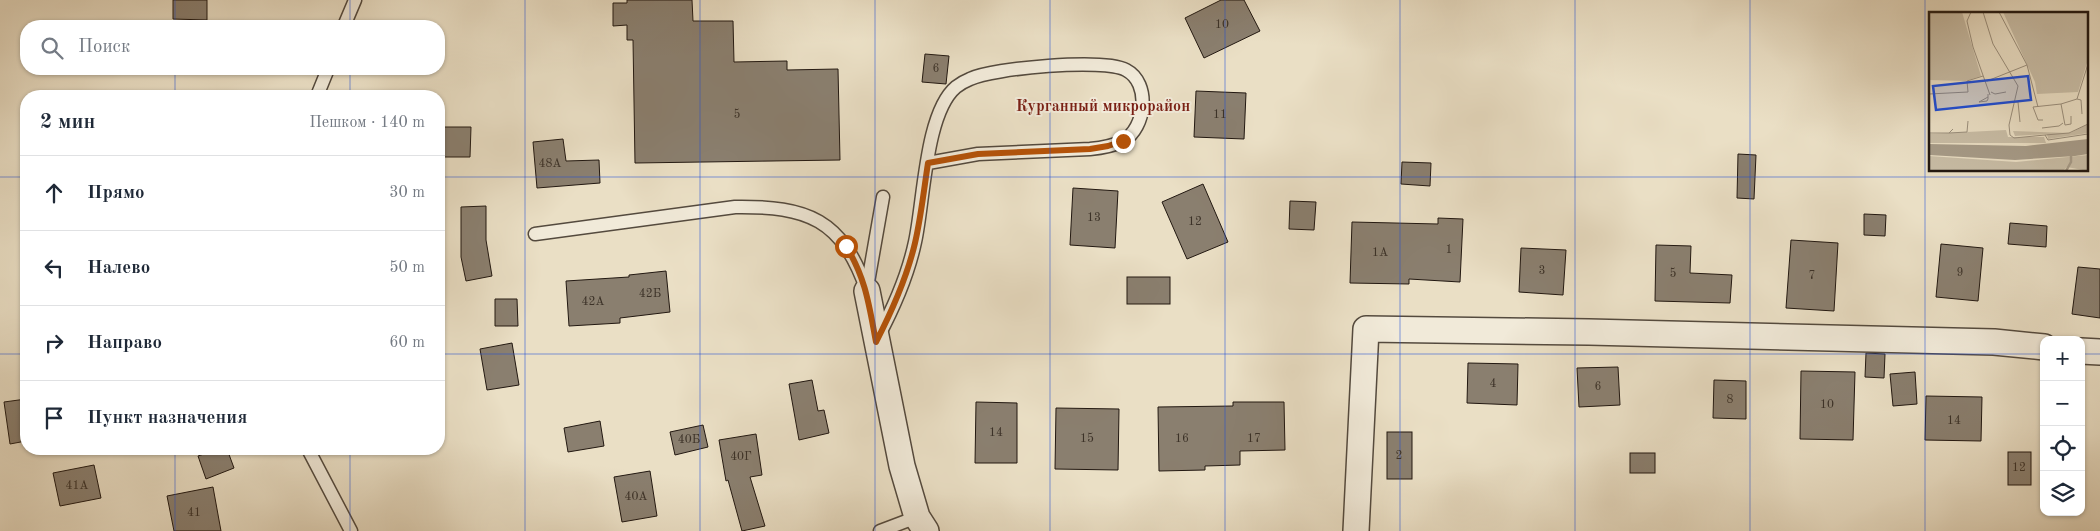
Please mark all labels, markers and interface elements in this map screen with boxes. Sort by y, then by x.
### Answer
inset map [1929,12,2088,171]
house number: 10 [1215,19,1229,31]
search box [20,20,445,75]
icon: search [38,34,66,62]
text: Поиск [78,38,130,57]
house number: 6 [933,63,940,75]
district label: Курганный микрорайон [1016,99,1190,115]
house number: 5 [734,108,741,121]
house number: 11 [1213,109,1227,121]
text: 2 мин [40,112,95,133]
text: Пешком · 140 m [309,115,425,131]
route end [1112,130,1135,153]
house number: 48А [538,158,562,170]
icon: ahead [40,179,68,207]
text: Прямо [87,184,145,203]
text: 30 m [389,185,425,201]
house number: 13 [1087,212,1101,224]
house number: 12 [1188,216,1202,228]
route start [835,235,858,258]
house number: 1 [1446,244,1452,256]
house number: 1А [1372,247,1388,259]
icon: left [40,254,68,282]
text: Налево [87,259,150,278]
text: 50 m [389,260,425,276]
house number: 3 [1539,265,1545,277]
house number: 5 [1670,267,1677,280]
house number: 9 [1957,267,1963,279]
house number: 7 [1809,270,1815,282]
house number: 42Б [639,288,661,300]
house number: 42А [581,296,605,308]
icon: right [40,329,68,357]
text: Направо [87,334,162,353]
text: 60 m [389,335,425,351]
map controls [2040,336,2085,516]
button: + [2040,336,2085,381]
house number: 4 [1490,378,1497,390]
house number: 6 [1595,381,1602,393]
button: − [2040,381,2085,426]
house number: 8 [1727,394,1734,406]
house number: 10 [1820,399,1834,411]
icon: arrive [40,404,68,432]
text: Пункт назначения [87,409,247,428]
house number: 14 [1947,415,1961,427]
button: locate [2040,426,2085,471]
house number: 14 [989,427,1003,439]
house number: 15 [1080,432,1094,445]
house number: 16 [1175,433,1189,445]
house number: 17 [1247,433,1261,445]
house number: 40Б [678,434,700,446]
house number: 2 [1396,450,1402,462]
house number: 40Г [730,451,752,463]
house number: 12 [2012,462,2026,474]
button: layers [2040,471,2085,516]
house number: 41А [65,480,89,492]
house number: 40А [624,491,648,503]
house number: 41 [187,507,201,519]

